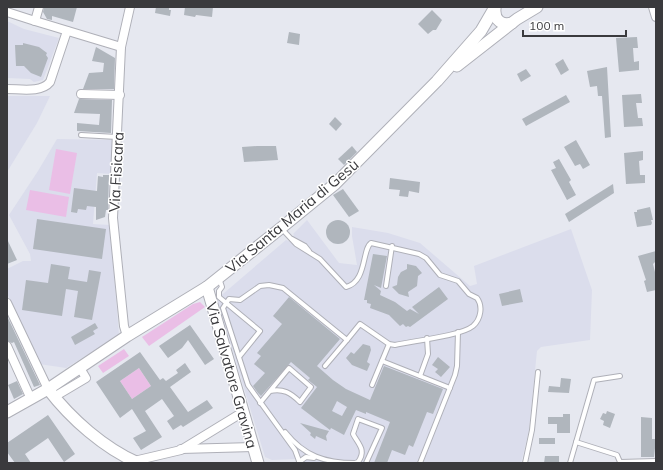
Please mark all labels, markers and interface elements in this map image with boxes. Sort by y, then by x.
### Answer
scale bar [523,12,626,38]
text: 100 m [529,18,564,33]
street label: Via Fisicara [104,131,128,213]
street label: Via Santa Maria di Gesù [222,155,362,277]
street label: Via Salvatore Gravina [202,300,262,450]

